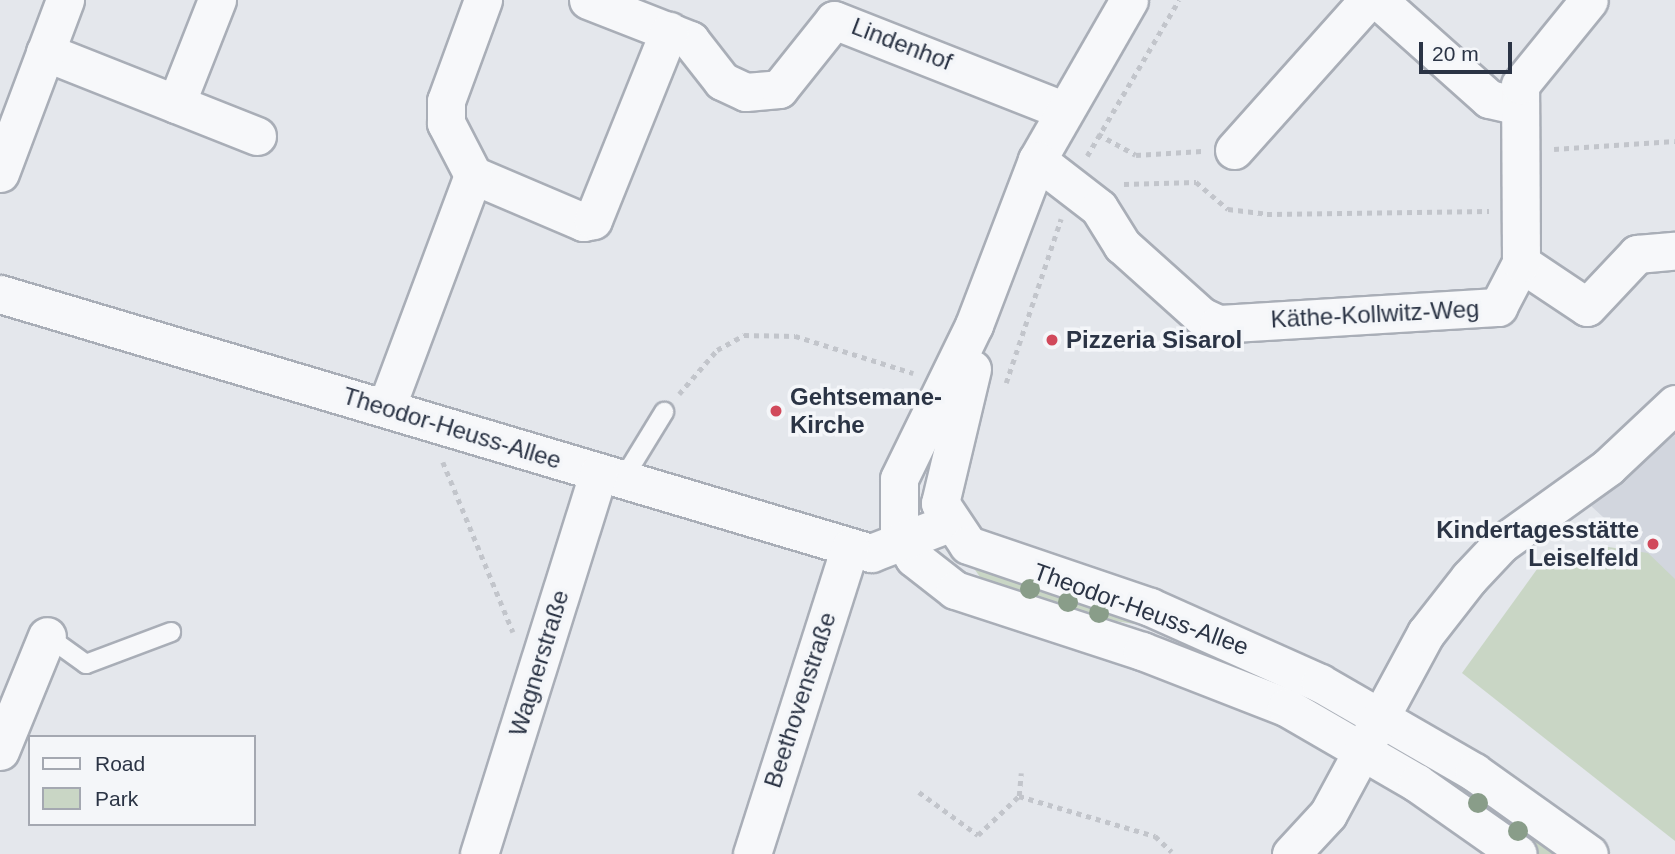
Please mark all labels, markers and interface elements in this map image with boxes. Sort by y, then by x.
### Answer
street label: Lindenhof [848,12,956,76]
scale bar [1423,28,1516,72]
text: 20 m [1432,42,1479,65]
street label: Käthe-Kollwitz-Weg [1270,294,1480,334]
place label: Pizzeria Sisarol [1066,326,1242,354]
marker: Pizzeria Sisarol [1044,332,1060,348]
street label: Theodor-Heuss-Allee [339,381,565,475]
place label: Gehtsemane- Kirche [790,383,942,439]
marker: Gehtsemane- Kirche [768,403,784,419]
place label: Kindertagesstätte Leiselfeld [1436,516,1639,572]
marker: Kindertagesstätte Leiselfeld [1645,536,1661,552]
street label: Theodor-Heuss-Allee [1030,557,1252,661]
street label: Wagnerstraße [503,587,575,739]
street label: Beethovenstraße [758,609,842,791]
legend [28,735,256,826]
text: Road [95,752,145,775]
text: Park [95,787,138,810]

